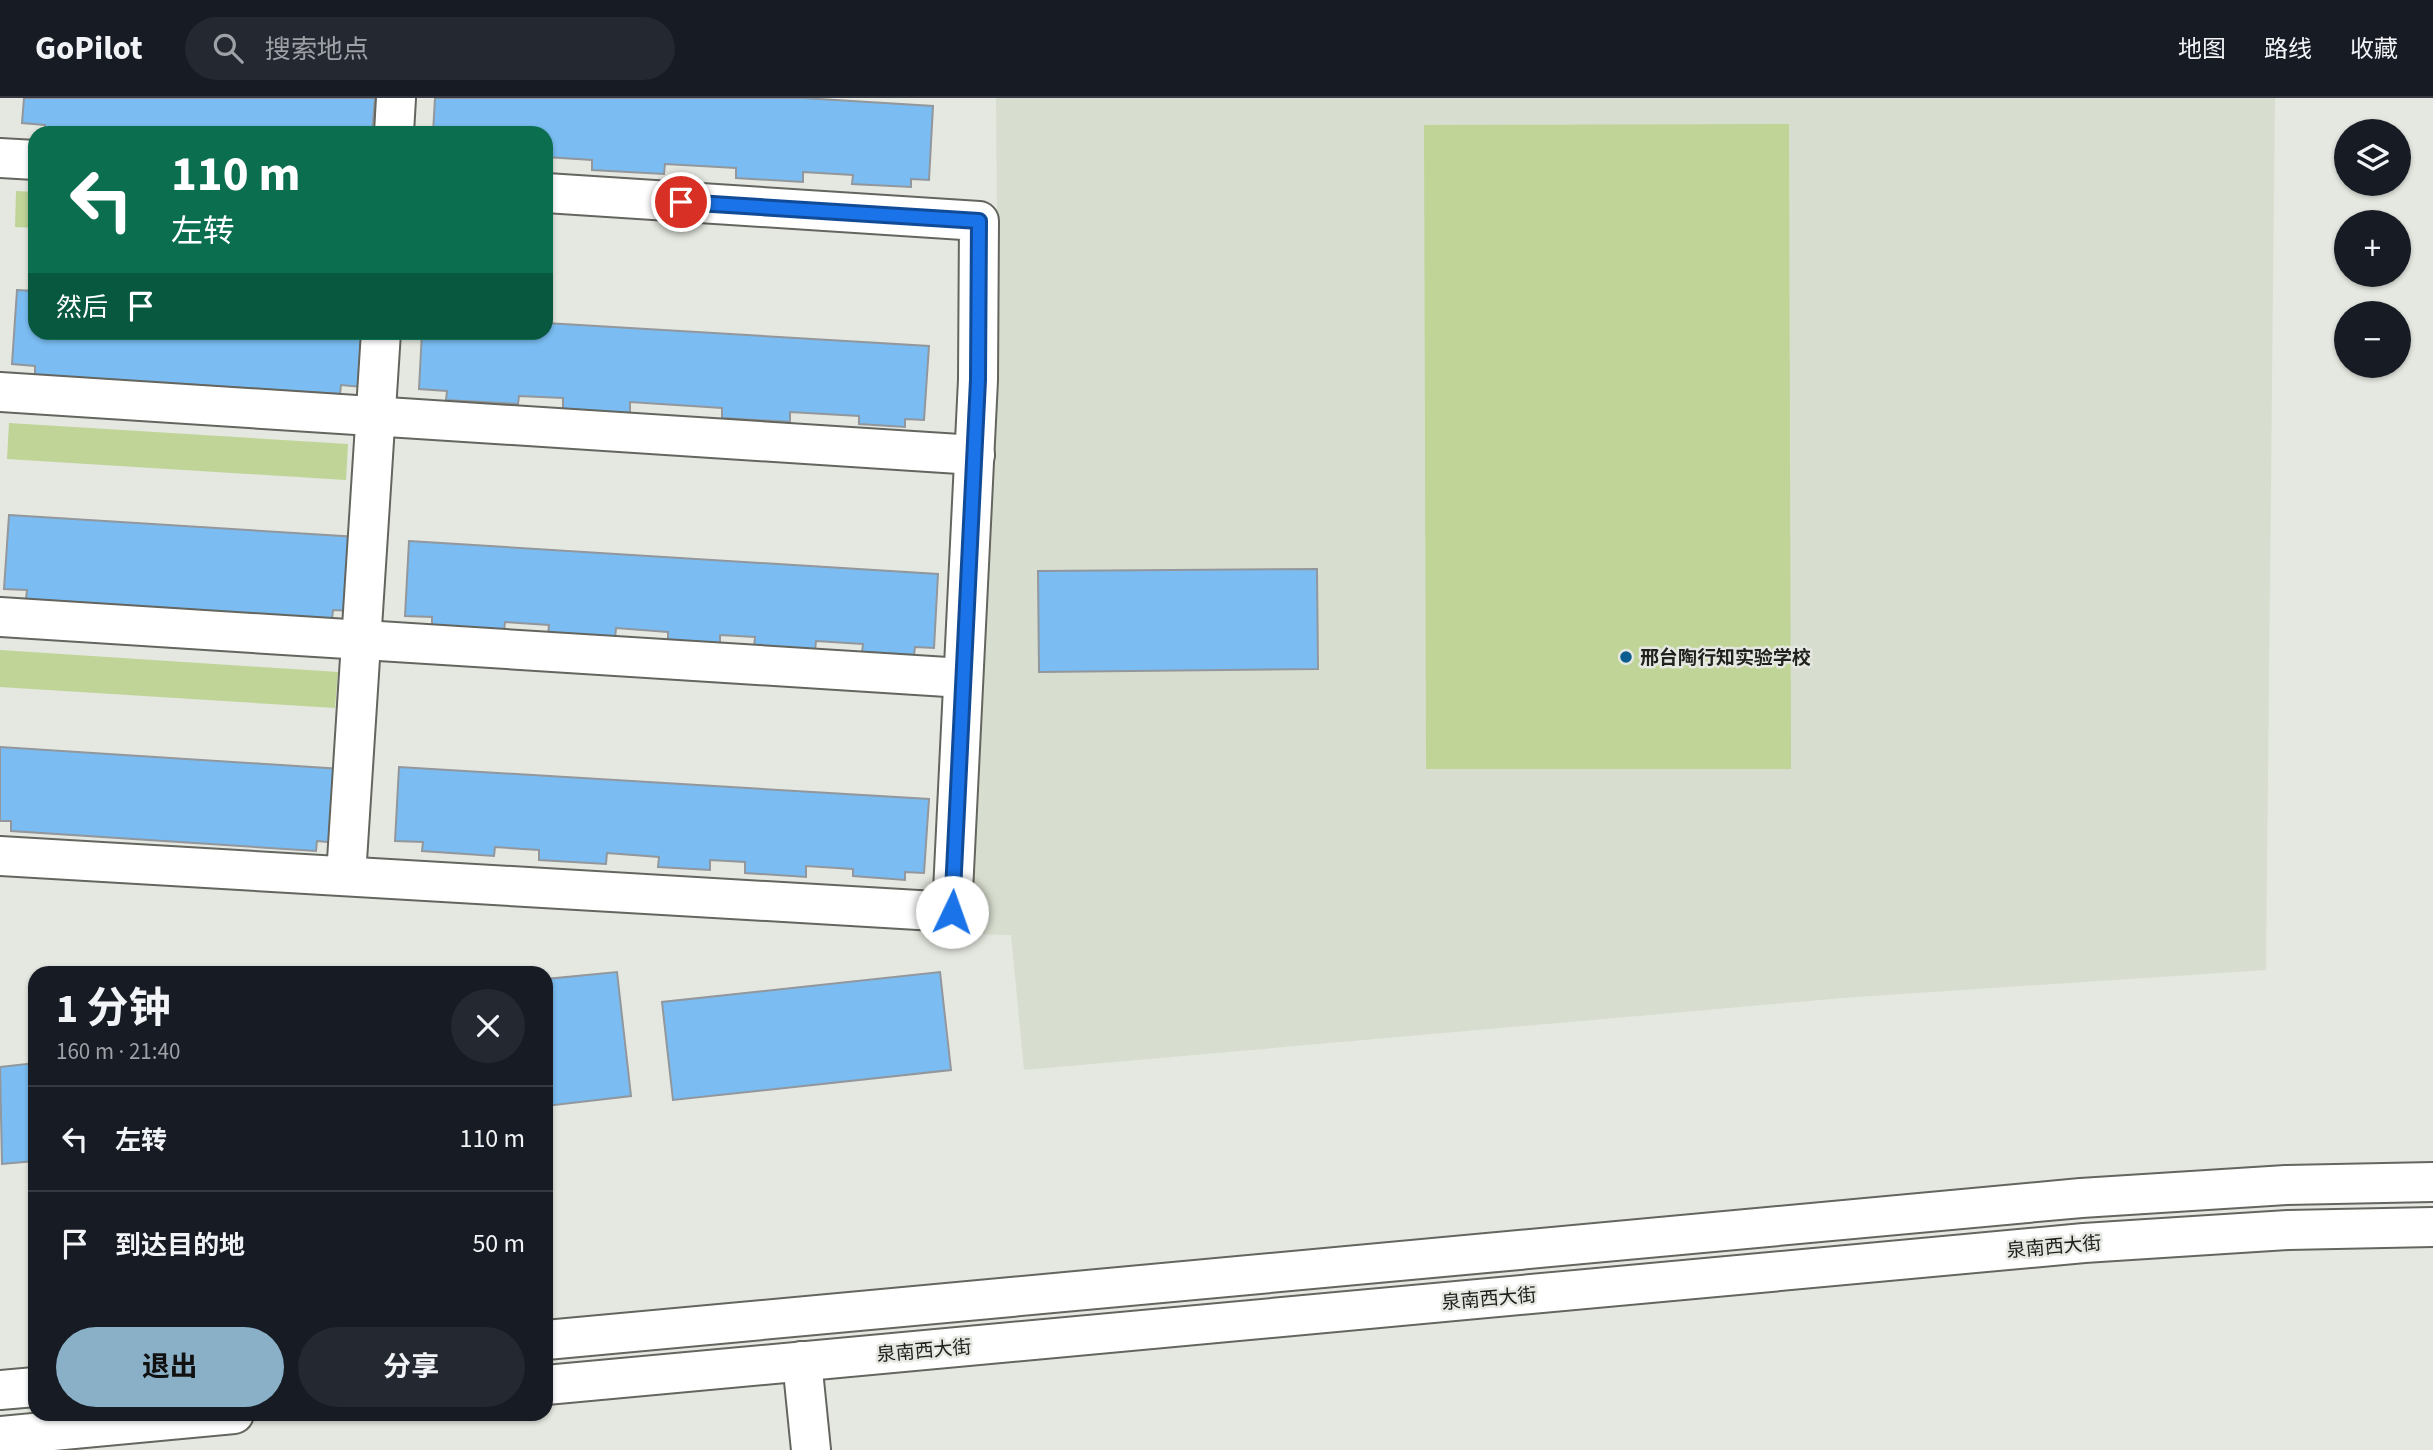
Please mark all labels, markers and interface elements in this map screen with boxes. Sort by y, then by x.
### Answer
search box [185,17,675,80]
text: GoPilot [35,25,143,72]
icon: search [209,29,247,67]
text: 搜索地点 [265,31,369,68]
text: 地图 [2178,32,2226,67]
text: 路线 [2264,32,2312,67]
text: 收藏 [2350,32,2398,67]
map controls [2334,119,2411,378]
button: layers [2334,119,2411,196]
text: 110 m [171,140,300,210]
icon: left [56,154,147,245]
pin [651,172,711,232]
icon: arrive [662,183,700,221]
text: 左转 [171,209,235,255]
button: + [2334,210,2411,287]
icon: arrive [122,287,160,325]
text: 然后 [56,289,108,326]
button: − [2334,301,2411,378]
place label: 邢台陶行知实验学校 [1640,645,1811,672]
marker: 邢台陶行知实验学校 [1618,649,1634,665]
position arrow [915,875,989,949]
text: 1 分钟 [56,979,171,1039]
button: close [451,989,525,1063]
text: 160 m · 21:40 [56,1035,180,1068]
icon: left [56,1120,94,1158]
text: 110 m [459,1120,525,1157]
text: 左转 [115,1122,167,1159]
icon: arrive [56,1225,94,1263]
text: 50 m [472,1225,525,1262]
text: 到达目的地 [115,1227,245,1264]
street label: 泉南西大街 [2006,1230,2103,1265]
street label: 泉南西大街 [1441,1282,1538,1317]
button: 退出 [56,1327,284,1407]
button: 分享 [298,1327,525,1407]
street label: 泉南西大街 [876,1334,973,1369]

